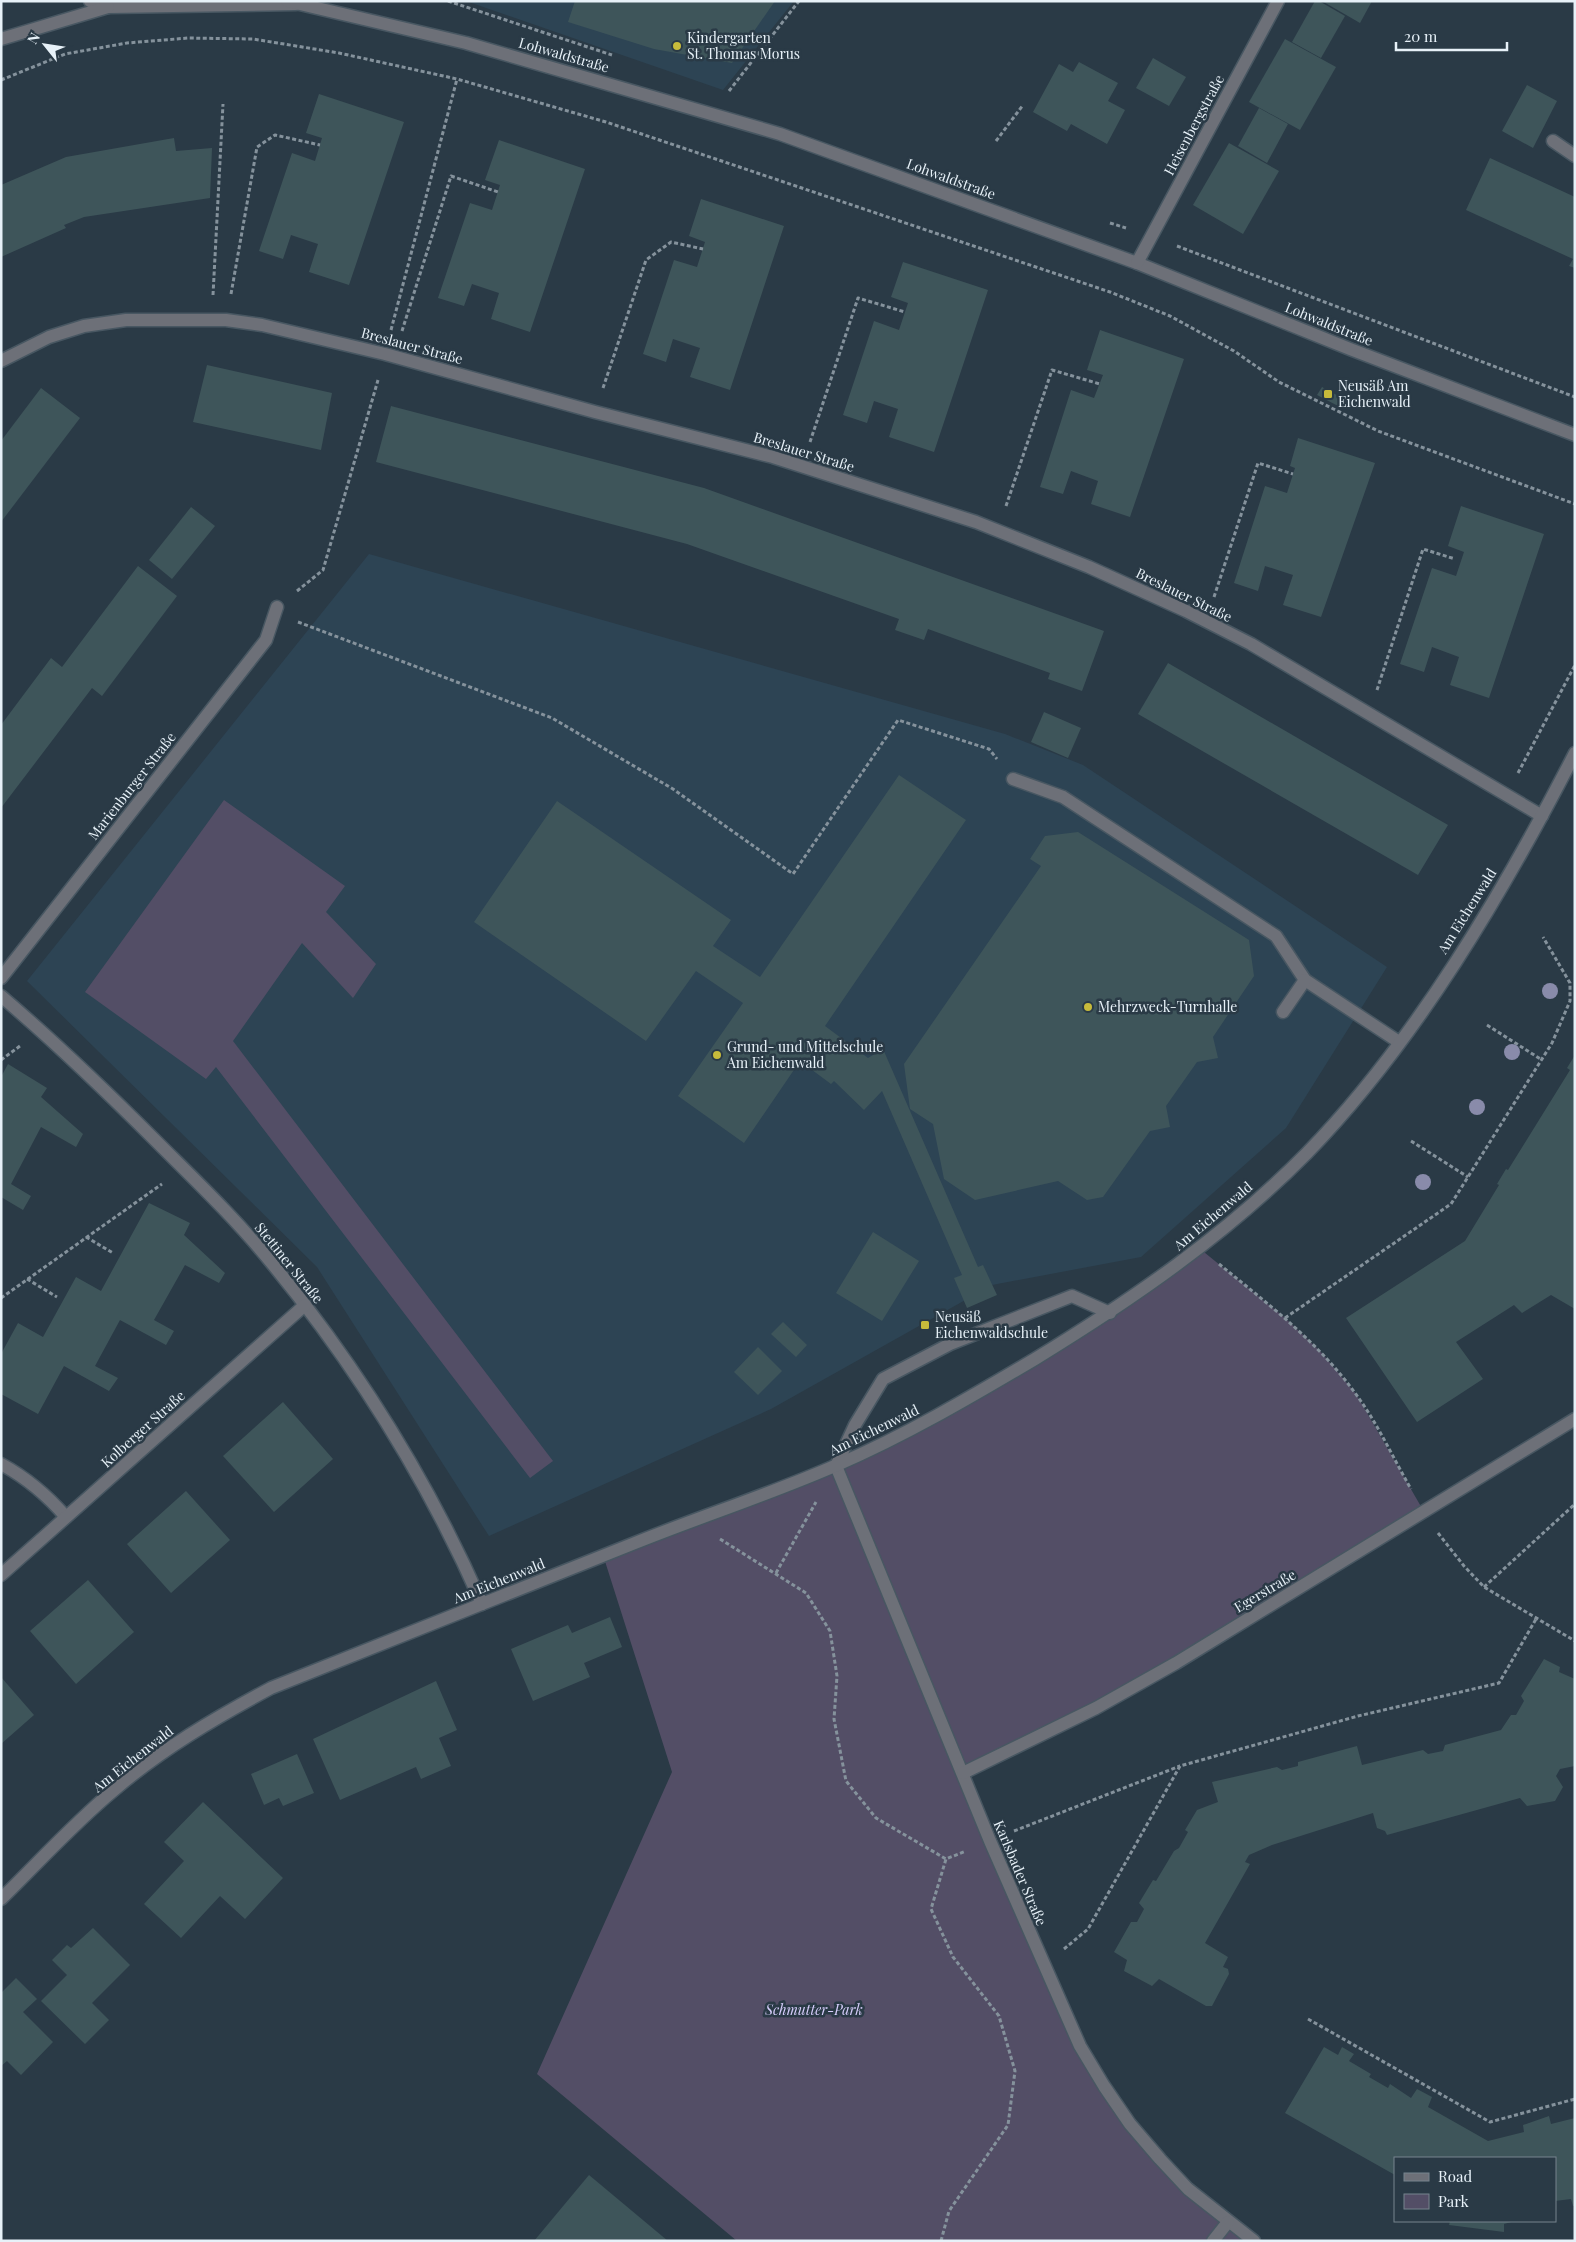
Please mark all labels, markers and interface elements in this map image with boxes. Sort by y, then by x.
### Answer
north arrow [20,20,70,70]
scale bar [1396,20,1507,52]
text: 20 m [1404,26,1438,46]
place label: Kindergarten St. Thomas Morus [687,28,800,63]
text: N [23,29,44,47]
street label: Lohwaldstraße [517,33,612,76]
marker: Kindergarten St. Thomas Morus [671,40,683,52]
street label: Heisenbergstraße [1159,71,1228,178]
street label: Lohwaldstraße [904,154,998,203]
street label: Lohwaldstraße [1282,297,1376,350]
street label: Breslauer Straße [359,323,465,368]
place label: Neusäß Am Eichenwald [1338,376,1411,411]
marker: Neusäß Am Eichenwald [1322,388,1334,400]
street label: Breslauer Straße [751,427,857,476]
street label: Breslauer Straße [1133,563,1235,626]
street label: Marienburger Straße [84,728,180,843]
street label: Am Eichenwald [1432,864,1500,958]
place label: Mehrzweck-Turnhalle [1098,997,1237,1016]
marker: Mehrzweck-Turnhalle [1082,1001,1094,1013]
place label: Grund- und Mittelschule Am Eichenwald [726,1037,883,1072]
marker: Grund- und Mittelschule Am Eichenwald [711,1049,723,1061]
street label: Am Eichenwald [1169,1177,1256,1255]
street label: Stettiner Straße [251,1218,328,1307]
place label: Neusäß Eichenwaldschule [935,1307,1048,1342]
marker: Neusäß Eichenwaldschule [919,1319,931,1331]
street label: Kolberger Straße [97,1386,189,1471]
street label: Am Eichenwald [825,1400,922,1460]
street label: Am Eichenwald [449,1553,548,1608]
street label: Egerstraße [1230,1565,1299,1616]
street label: Am Eichenwald [88,1721,177,1797]
street label: Karlsbader Straße [990,1817,1051,1928]
park label: Schmutter-Park [764,2000,863,2019]
legend [1394,2157,1556,2222]
text: Road [1438,2166,1472,2186]
text: Park [1438,2191,1470,2211]

